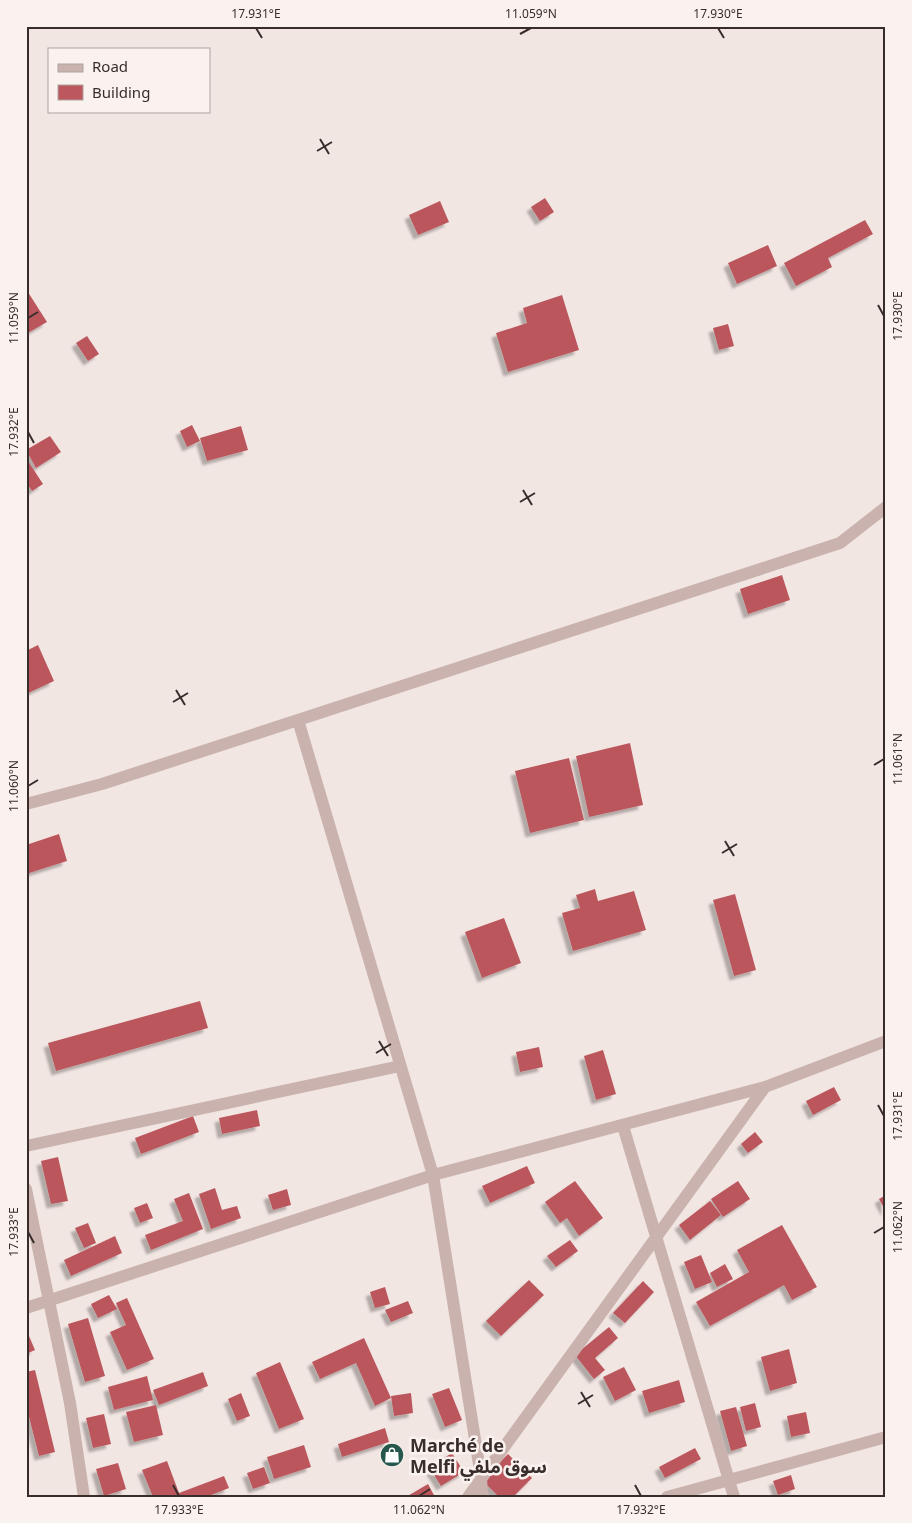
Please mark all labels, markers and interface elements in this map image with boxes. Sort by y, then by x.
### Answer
text: 17.931°E [231,5,281,22]
text: 11.059°N [505,5,557,22]
text: 17.930°E [693,5,743,22]
legend [48,48,210,112]
text: Road [92,56,128,76]
text: Building [92,82,150,102]
text: 17.930°E [889,291,906,341]
text: 11.059°N [5,292,22,344]
text: 17.932°E [5,407,22,457]
text: 11.061°N [889,733,906,785]
text: 11.060°N [5,760,22,812]
text: 17.931°E [889,1091,906,1141]
text: 11.062°N [889,1201,906,1253]
text: 17.933°E [5,1207,22,1257]
place label: Marché de Melfi سوق ملفي [410,1433,547,1481]
shop icon: Marché de Melfi سوق ملفي [379,1442,405,1468]
text: 17.933°E [154,1501,204,1518]
text: 11.062°N [393,1501,445,1518]
text: 17.932°E [616,1501,666,1518]

